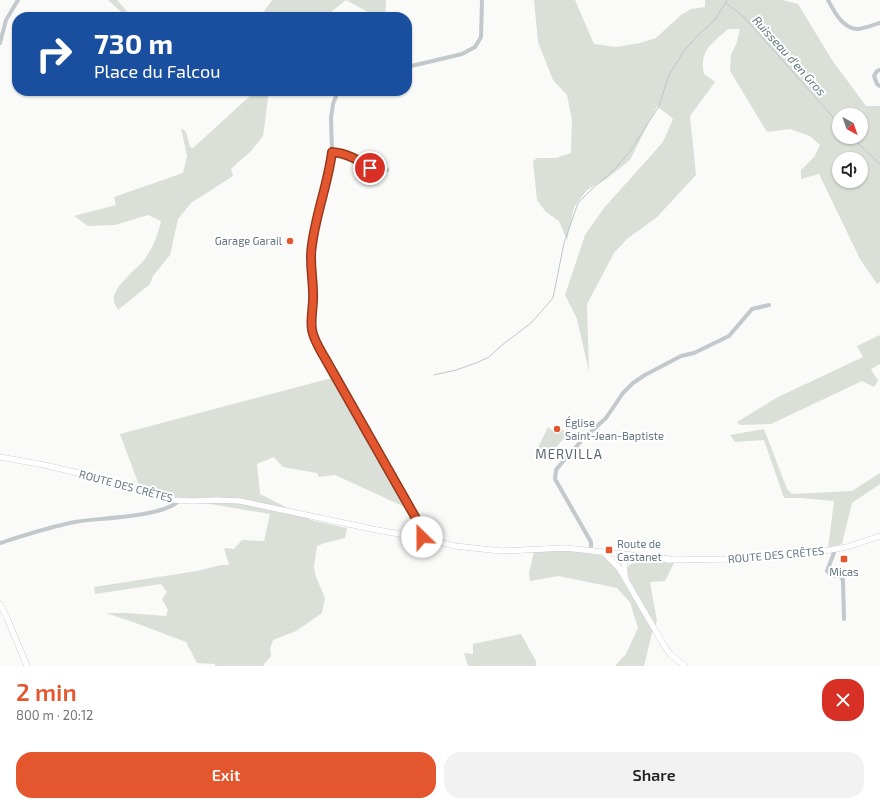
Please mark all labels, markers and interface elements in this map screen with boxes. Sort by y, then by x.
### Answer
water label: Ruisseau d'en Gros [750,13,829,98]
text: 730 m [94,26,173,60]
icon: right [28,28,80,80]
text: Place du Falcou [94,60,220,82]
north arrow [832,108,868,144]
map controls [832,108,868,188]
pin [353,151,387,185]
button: sound [832,152,868,188]
icon: arrive [359,157,381,179]
place label: Garage Garail [215,234,283,247]
marker: Garage Garail [285,236,295,246]
place label: Église Saint-Jean-Baptiste [565,416,664,442]
marker: Église Saint-Jean-Baptiste [552,424,562,434]
district label: MERVILLA [535,446,603,462]
street label: ROUTE DES CRÊTES [78,467,174,504]
position arrow [401,516,443,558]
place label: Route de Castanet [617,537,662,563]
street label: ROUTE DES CRÊTES [727,544,825,565]
marker: Route de Castanet [604,545,614,555]
marker: Micas [839,554,849,564]
place label: Micas [829,565,859,578]
text: 2 min [16,677,77,706]
button: close [822,679,864,721]
text: 800 m · 20:12 [16,707,93,723]
button: Exit [16,752,436,798]
button: Share [444,752,864,798]

